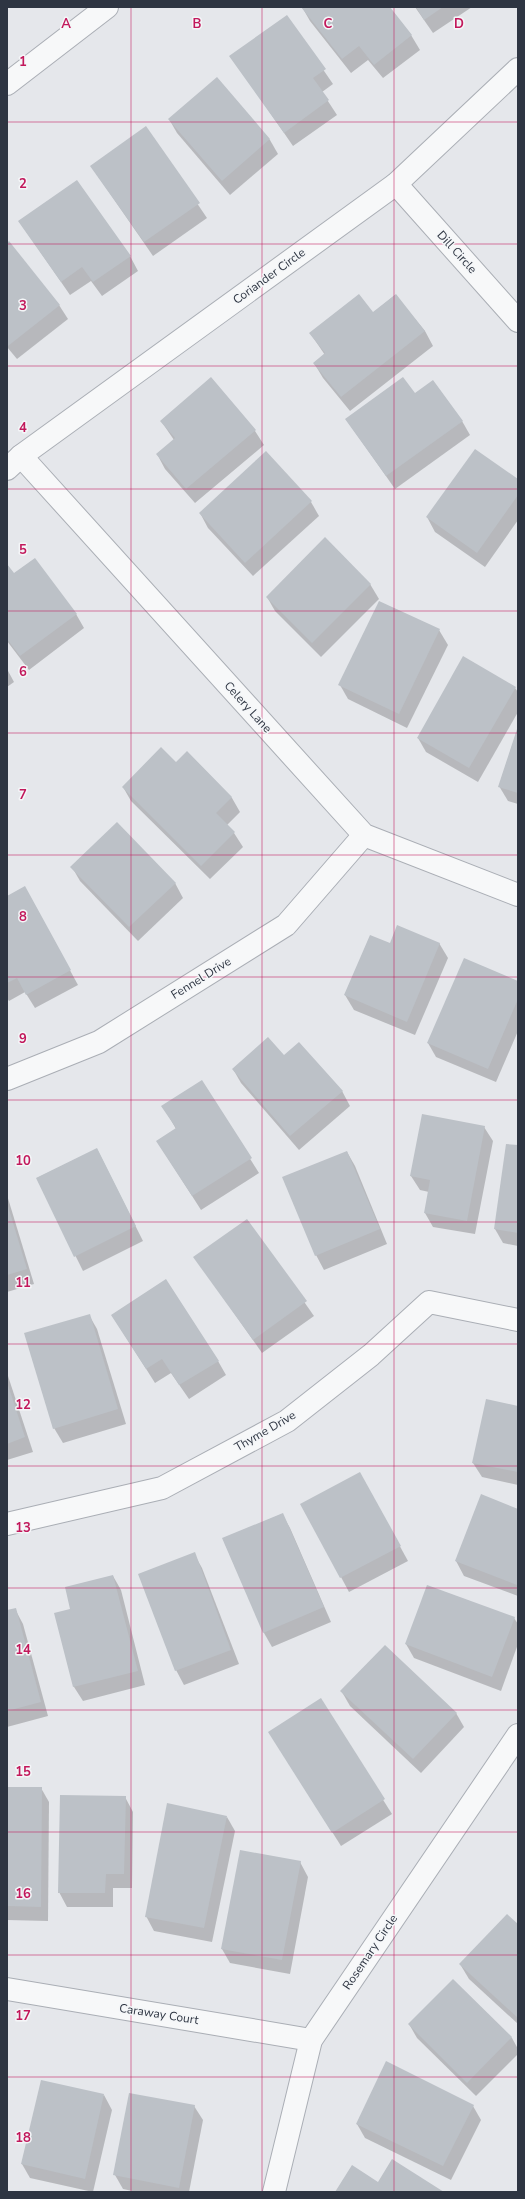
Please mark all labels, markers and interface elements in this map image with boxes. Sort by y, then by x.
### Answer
text: A [61,15,71,33]
text: B [193,15,202,33]
text: C [324,15,333,33]
text: D [454,15,464,33]
text: 1 [19,53,27,71]
text: 2 [19,175,27,193]
street label: Dill Circle [434,227,480,277]
street label: Coriander Circle [230,244,308,308]
text: 3 [19,297,27,315]
text: 4 [19,419,27,437]
text: 5 [19,541,27,559]
text: 6 [19,663,27,681]
street label: Celery Lane [221,678,275,736]
text: 7 [19,786,27,804]
text: 8 [19,908,27,926]
street label: Fennel Drive [168,953,234,1003]
text: 9 [19,1030,27,1048]
text: 10 [15,1152,31,1170]
text: 11 [15,1274,31,1292]
text: 12 [15,1396,31,1414]
street label: Thyme Drive [231,1407,299,1455]
text: 13 [15,1519,31,1537]
text: 14 [15,1641,31,1659]
text: 15 [15,1763,31,1781]
text: 16 [15,1885,31,1903]
street label: Rosemary Circle [339,1911,401,1993]
street label: Caraway Court [118,2000,201,2028]
text: 17 [15,2007,31,2025]
text: 18 [15,2129,31,2147]

